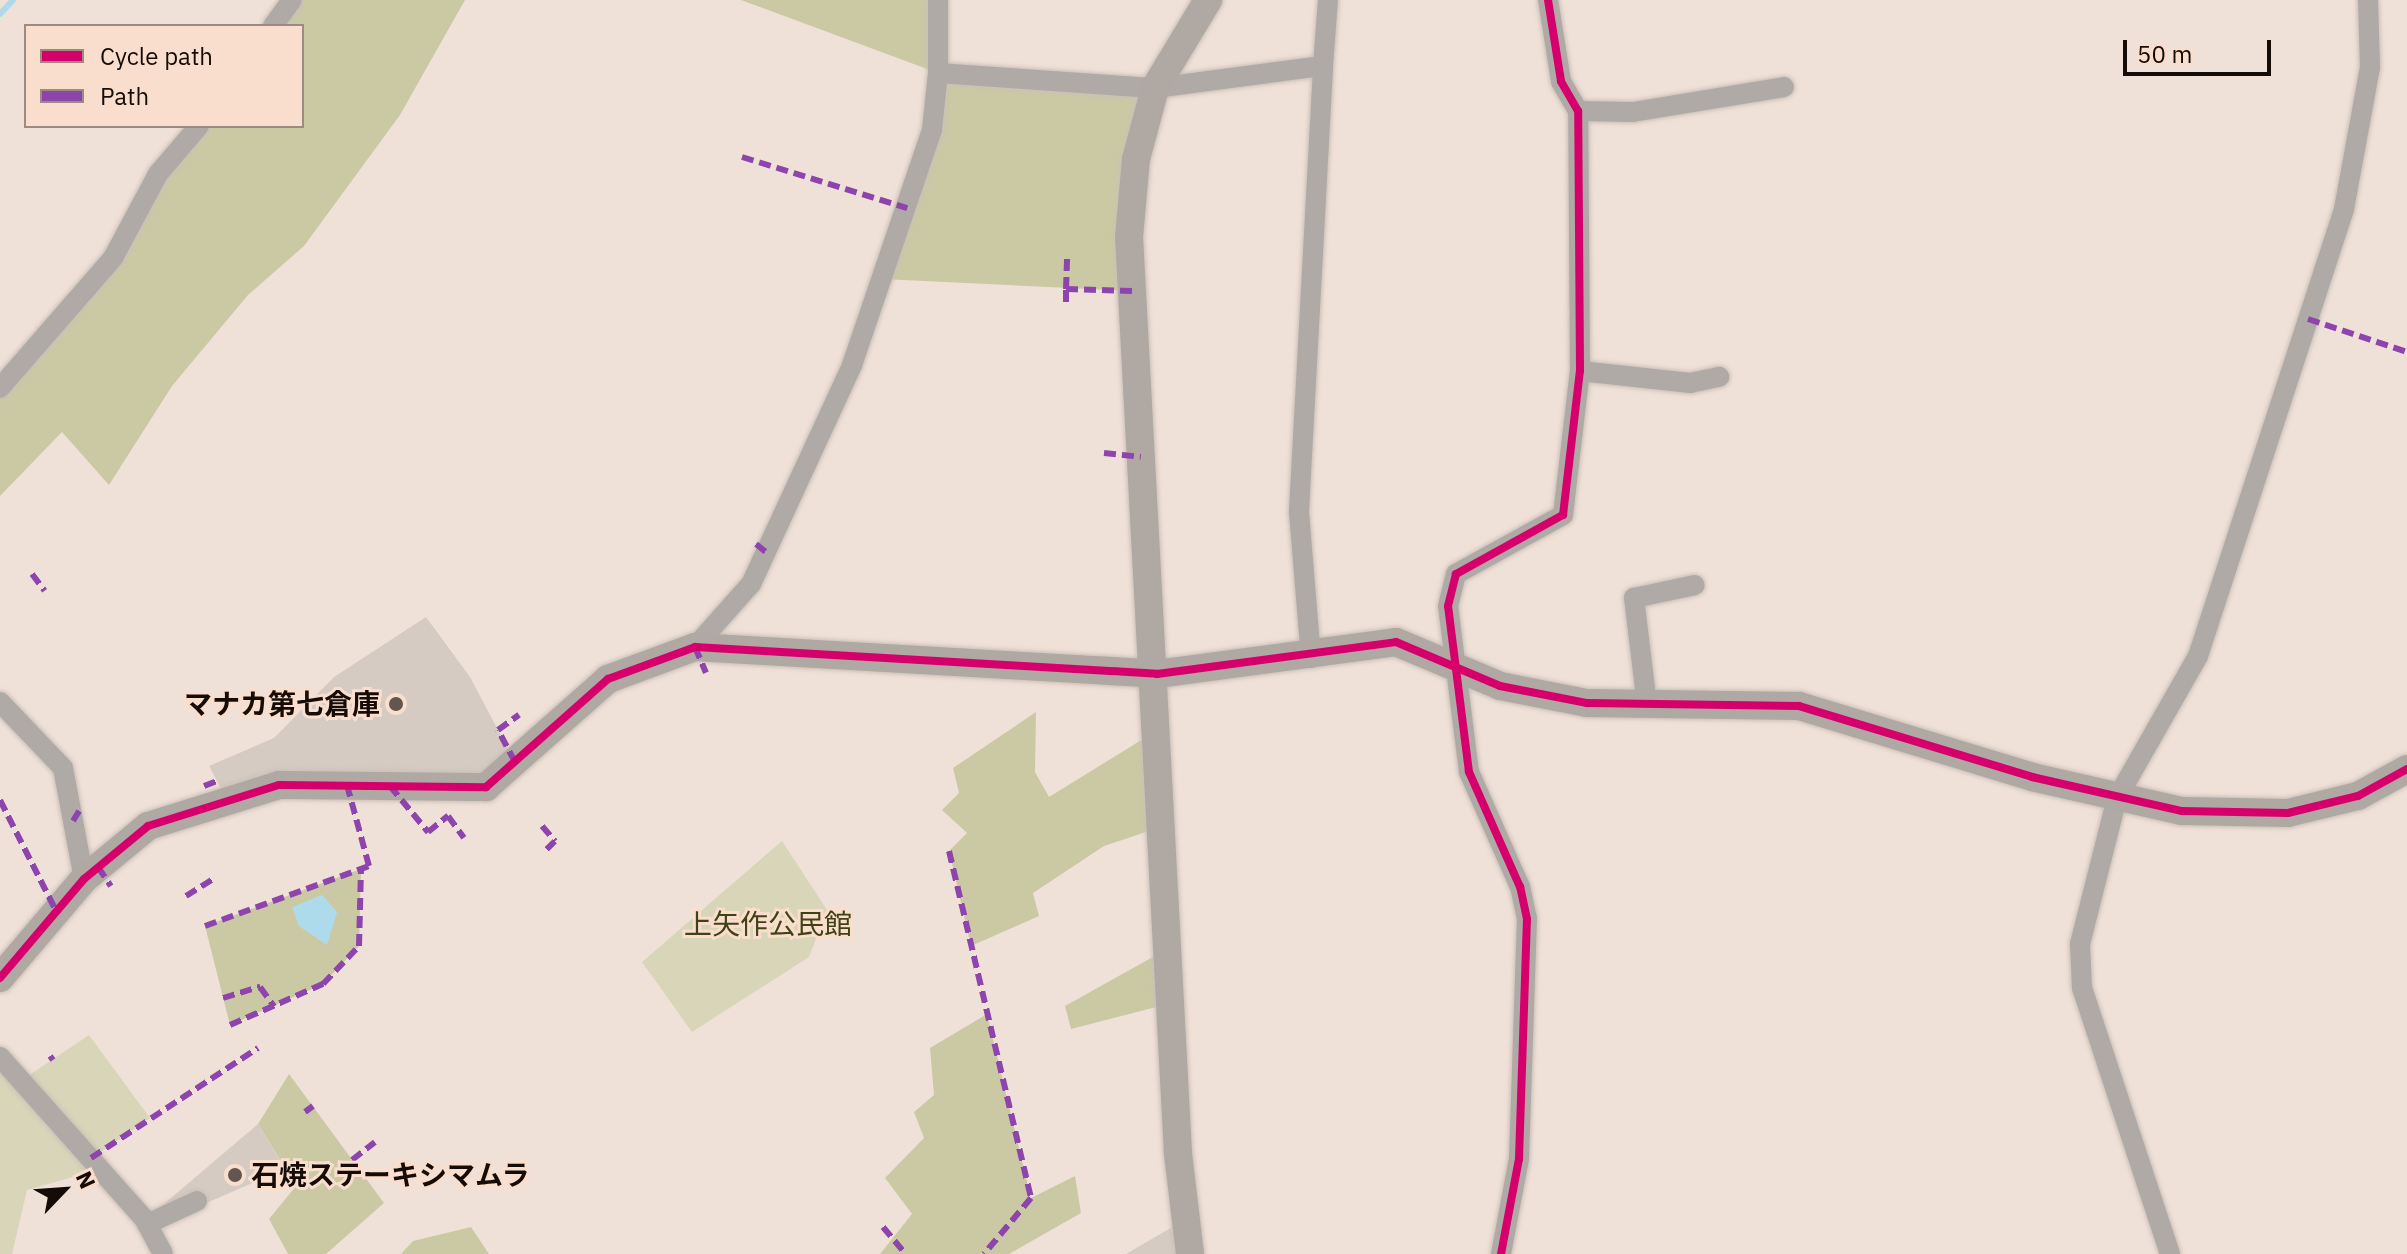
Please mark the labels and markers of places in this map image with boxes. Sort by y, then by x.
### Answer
place label: マナカ第七倉庫 [184,687,380,721]
marker: マナカ第七倉庫 [387,695,405,713]
place label: 石焼ステーキシマムラ [251,1158,531,1192]
marker: 石焼ステーキシマムラ [226,1166,244,1184]

